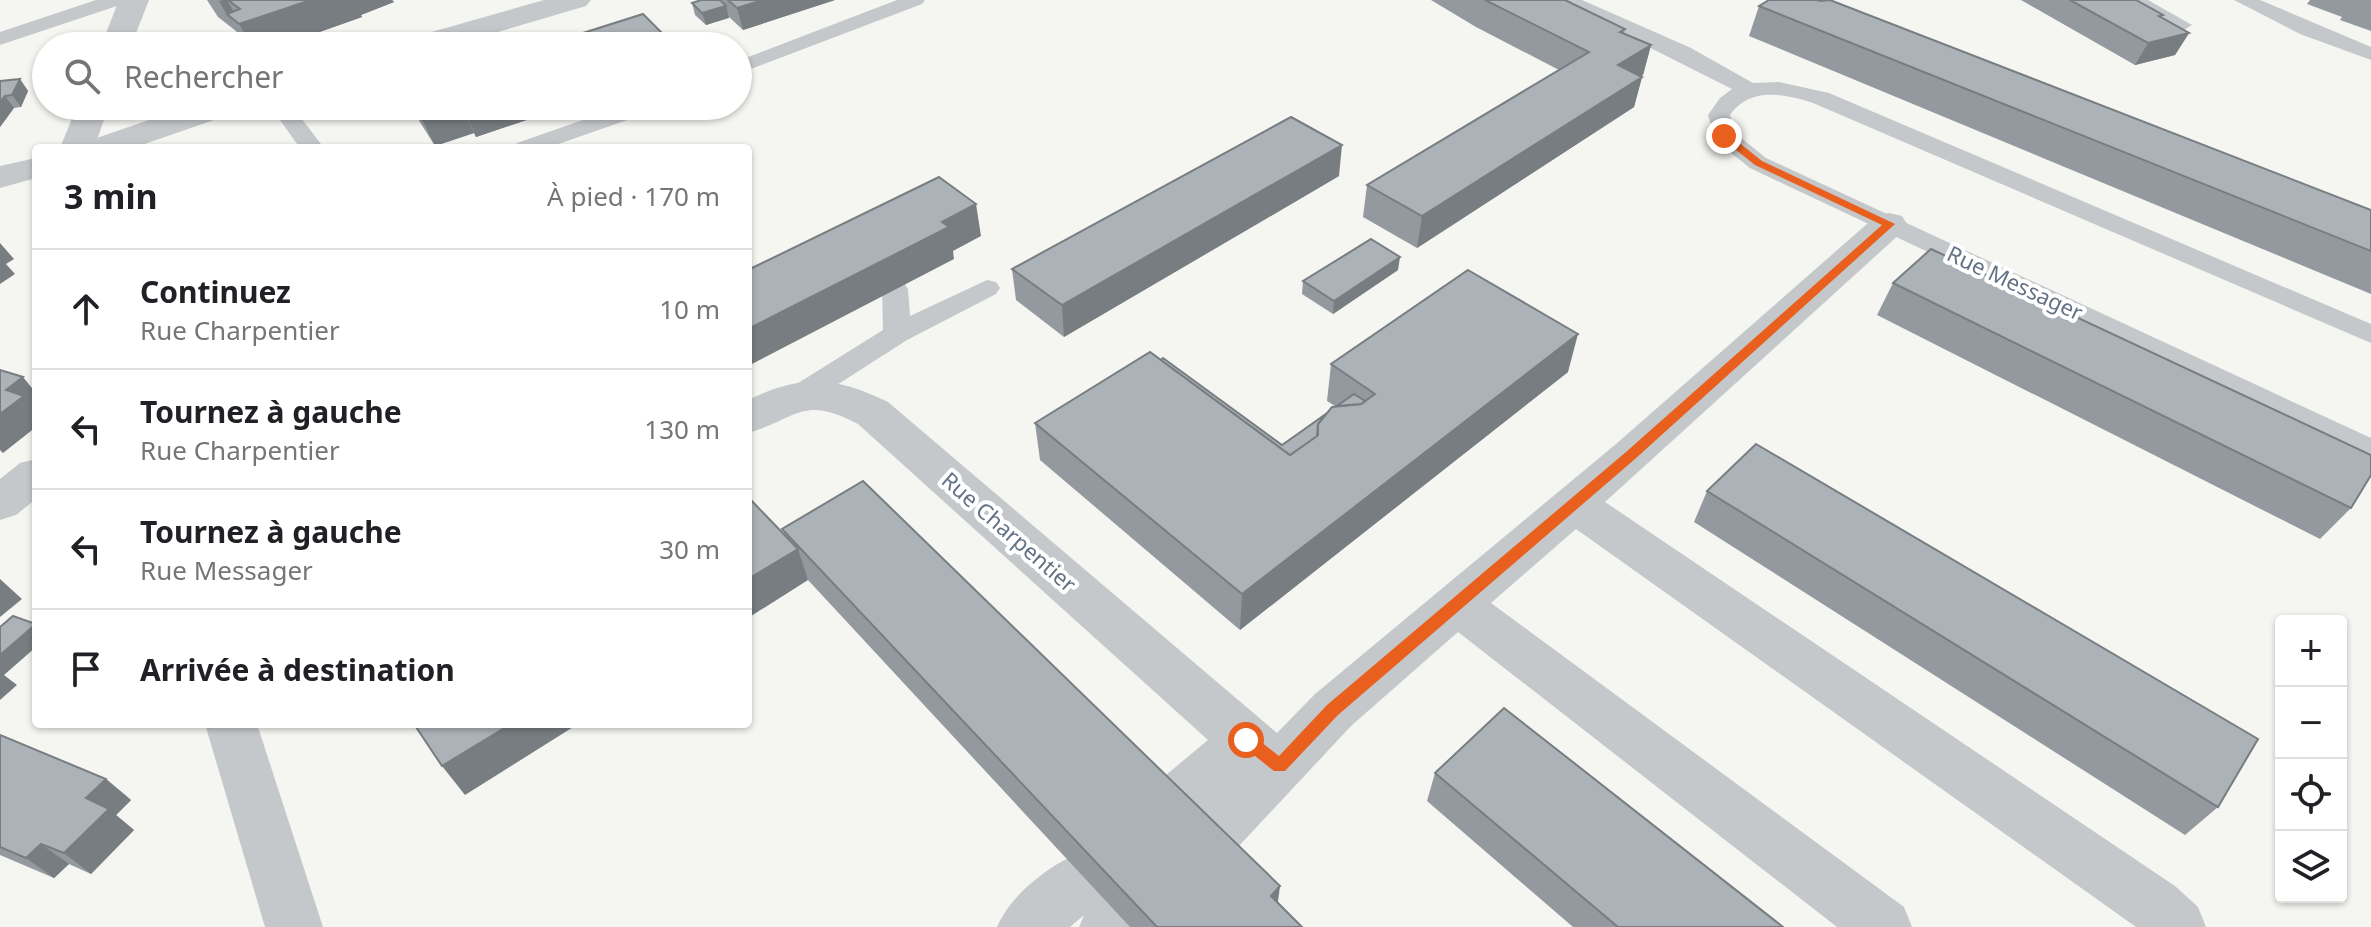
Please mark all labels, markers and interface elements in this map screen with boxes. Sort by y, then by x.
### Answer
search box [32,32,752,120]
icon: search [60,54,104,98]
text: Rechercher [124,56,283,97]
route end [1706,118,1742,154]
text: 3 min [64,173,158,219]
text: À pied · 170 m [547,178,720,214]
street label: Rue Messager [1943,238,2088,327]
text: Continuez [140,271,291,312]
icon: ahead [64,287,108,331]
text: 10 m [659,291,720,327]
text: Rue Charpentier [140,312,340,348]
text: Tournez à gauche [140,391,402,432]
icon: left [64,407,108,451]
text: 130 m [644,411,720,447]
text: Rue Charpentier [140,432,340,468]
street label: Rue Charpentier [936,464,1083,598]
text: Tournez à gauche [140,511,402,552]
icon: left [64,527,108,571]
text: 30 m [659,531,720,567]
text: Rue Messager [140,552,313,588]
map controls [2275,615,2347,903]
button: + [2275,615,2347,687]
icon: arrive [64,647,108,691]
text: Arrivée à destination [140,649,455,690]
button: − [2275,687,2347,759]
route start [1228,722,1264,758]
button: locate [2275,759,2347,831]
button: layers [2275,831,2347,903]

